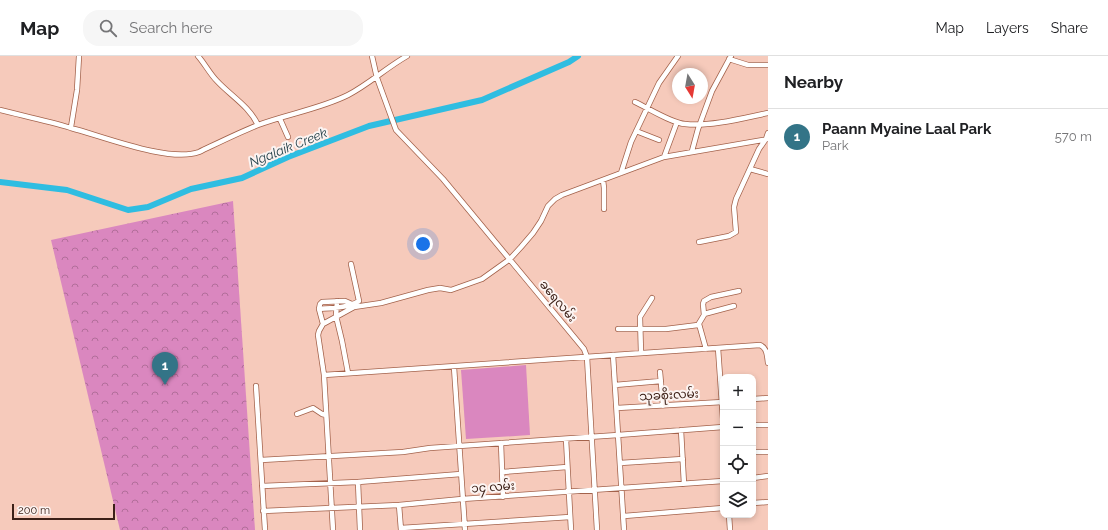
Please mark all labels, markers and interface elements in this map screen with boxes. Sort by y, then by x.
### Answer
search box [83,10,363,46]
text: Map [20,17,59,39]
icon: search [97,17,119,39]
text: Search here [129,19,213,37]
text: Map [936,20,964,36]
text: Layers [986,20,1029,36]
text: Share [1051,20,1088,36]
north arrow [672,68,708,104]
text: Nearby [784,72,843,92]
text: Paann Myaine Laal Park [822,120,991,138]
water label: Ngalaik Creek [247,125,329,170]
text: 1 [794,129,800,144]
text: 570 m [1055,129,1092,144]
text: Park [822,138,849,153]
your location [413,234,433,254]
street label: ခရေလမ်း [534,276,581,326]
pin: 1 [152,352,178,385]
map controls [720,374,756,518]
button: + [720,374,756,410]
street label: သုခစိုးလမ်း [639,384,699,407]
button: − [720,410,756,446]
button: locate [720,446,756,482]
street label: ၁၄ လမ်း [471,476,516,499]
button: layers [720,482,756,518]
scale bar [12,502,115,521]
text: 200 m [18,504,50,517]

